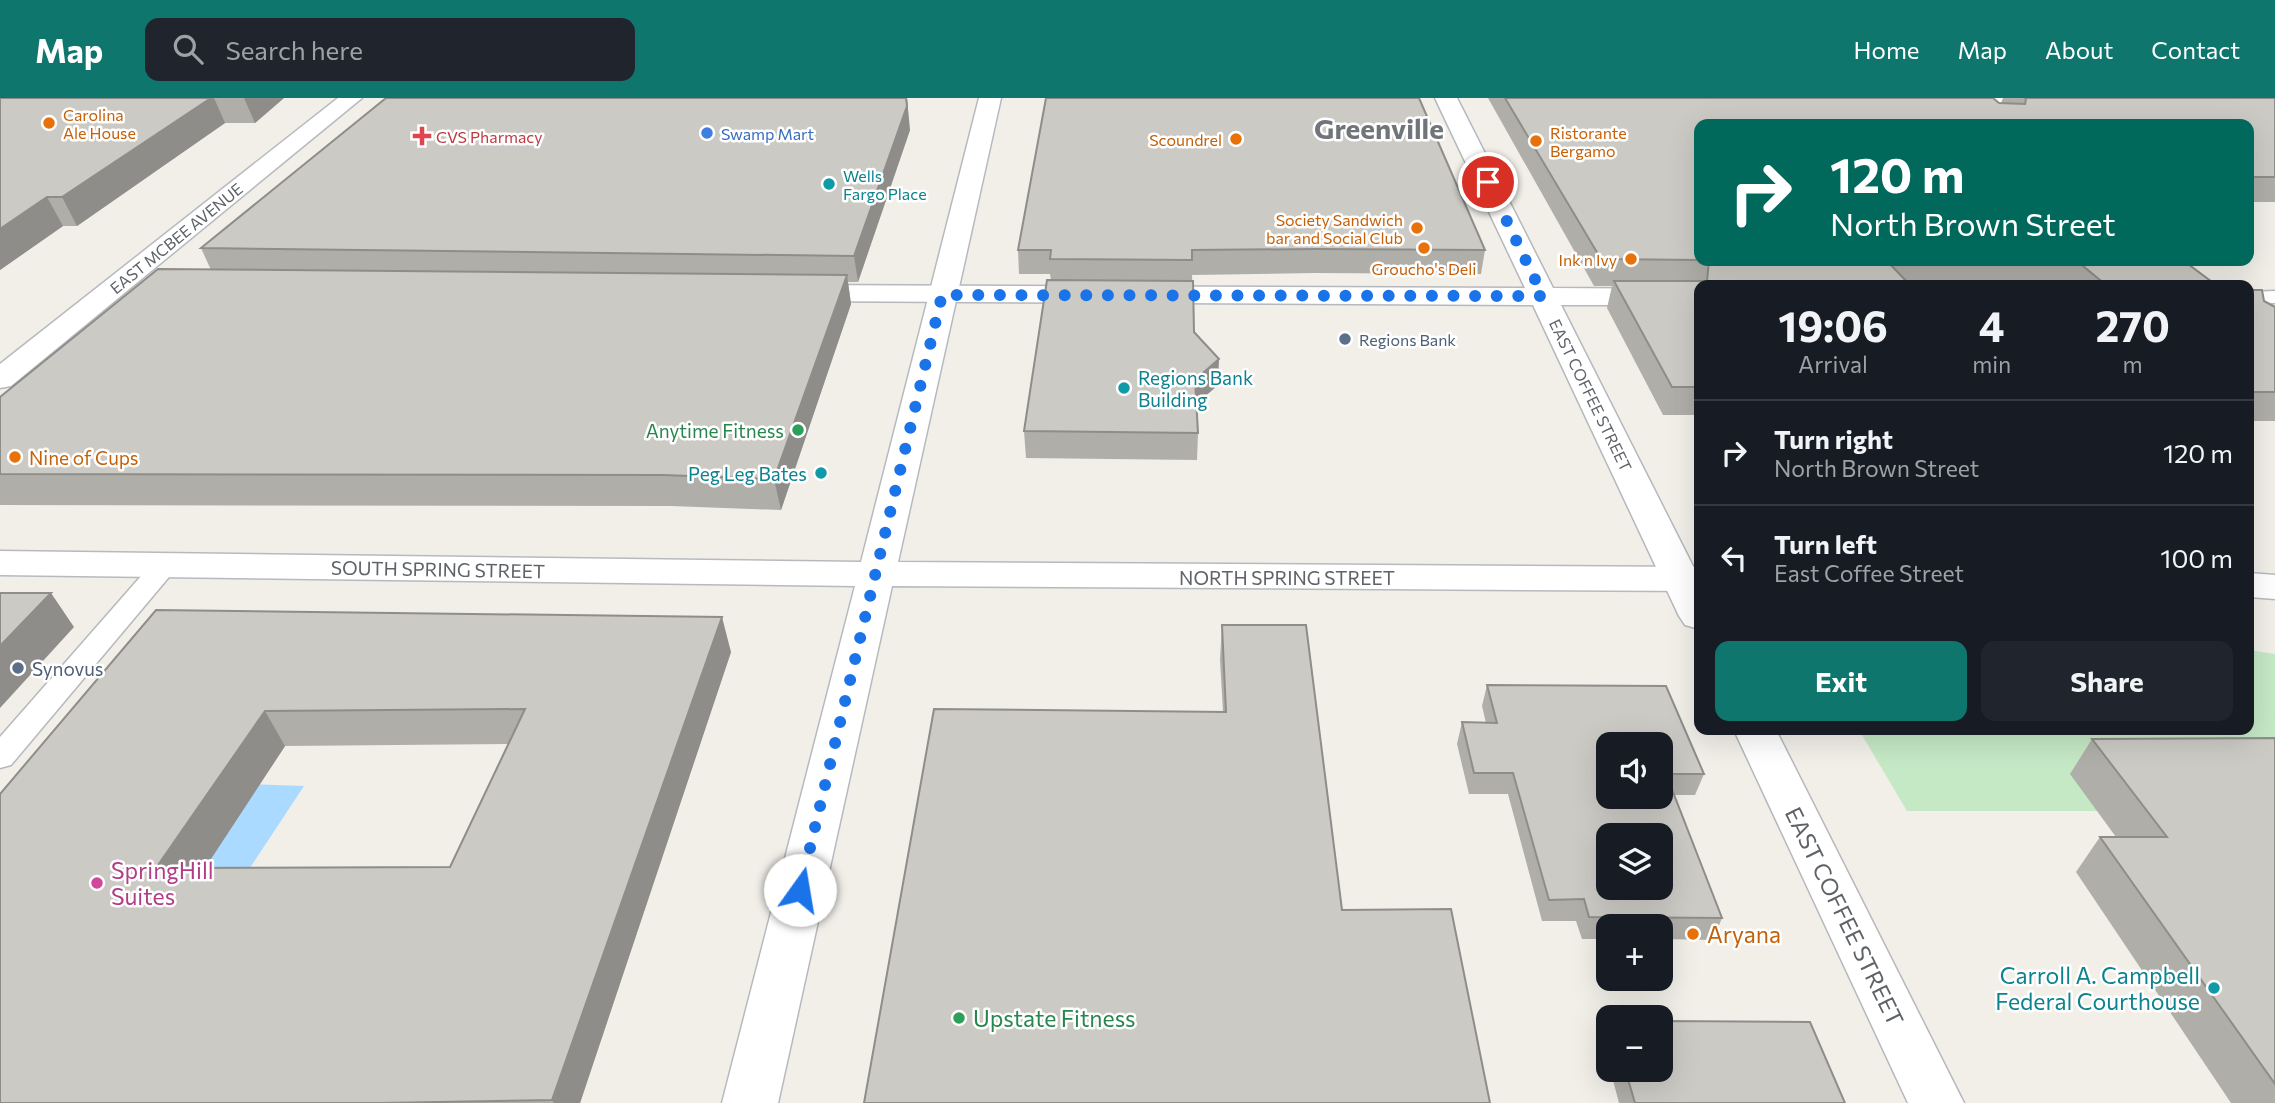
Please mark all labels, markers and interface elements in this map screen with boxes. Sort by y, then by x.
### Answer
search box [145,18,635,81]
text: Map [35,29,103,70]
icon: search [169,30,207,68]
text: Search here [225,34,363,65]
text: Home [1854,35,1920,64]
text: Map [1958,35,2007,64]
text: About [2045,35,2113,64]
text: Contact [2151,35,2240,64]
place label: Carolina Ale House [63,105,136,142]
district label: Greenville [1314,111,1444,145]
marker: Carolina Ale House [41,115,57,131]
place label: Ristorante Bergamo [1550,123,1627,160]
place label: Swamp Mart [721,124,814,143]
marker: Swamp Mart [699,125,715,141]
place label: CVS Pharmacy [436,127,543,146]
marker: CVS Pharmacy [414,128,430,144]
place label: Scoundrel [1149,130,1222,149]
marker: Scoundrel [1228,131,1244,147]
marker: Ristorante Bergamo [1528,133,1544,149]
text: 120 m [1830,143,1964,203]
icon: right [1715,147,1806,238]
pin [1458,152,1518,212]
icon: arrive [1469,163,1507,201]
place label: Wells Fargo Place [843,166,927,203]
marker: Wells Fargo Place [821,176,837,192]
street label: EAST MCBEE AVENUE [106,179,246,297]
text: North Brown Street [1830,203,2116,243]
place label: Society Sandwich bar and Social Club [1266,210,1403,247]
marker: Society Sandwich bar and Social Club [1409,220,1425,236]
marker: Groucho's Deli [1416,240,1432,256]
place label: Ink n Ivy [1558,250,1617,269]
marker: Ink n Ivy [1623,251,1639,267]
place label: Groucho's Deli [1372,259,1476,278]
text: 19:06 [1778,299,1888,351]
text: 4 [1979,299,2005,351]
text: 270 [2095,299,2170,351]
street label: EAST COFFEE STREET [1546,316,1636,474]
place label: Regions Bank [1359,330,1456,349]
marker: Regions Bank [1337,331,1353,347]
text: Arrival [1798,350,1868,378]
text: min [1972,350,2011,378]
text: m [2123,350,2143,378]
place label: Regions Bank Building [1138,366,1253,411]
marker: Regions Bank Building [1116,380,1132,396]
place label: Anytime Fitness [646,419,784,442]
marker: Anytime Fitness [790,422,806,438]
text: Turn right [1774,423,1893,454]
icon: right [1715,434,1753,472]
text: 120 m [2163,437,2233,468]
place label: Nine of Cups [29,446,138,469]
marker: Nine of Cups [7,449,23,465]
text: North Brown Street [1774,454,1979,482]
place label: Peg Leg Bates [688,462,807,485]
marker: Peg Leg Bates [813,465,829,481]
text: Turn left [1774,528,1877,559]
icon: left [1715,539,1753,577]
text: 100 m [2160,542,2233,573]
street label: SOUTH SPRING STREET [331,556,545,582]
text: East Coffee Street [1774,559,1964,587]
street label: NORTH SPRING STREET [1179,566,1395,589]
button: Exit [1715,641,1967,721]
button: Share [1981,641,2233,721]
place label: Synovus [32,657,103,680]
marker: Synovus [10,660,26,676]
map controls [1596,732,1673,1082]
button: sound [1596,732,1673,809]
street label: EAST COFFEE STREET [1780,802,1910,1030]
button: layers [1596,823,1673,900]
position arrow [763,853,837,927]
place label: SpringHill Suites [111,856,214,910]
marker: SpringHill Suites [89,875,105,891]
button: + [1596,914,1673,991]
place label: Aryana [1707,920,1781,948]
marker: Aryana [1685,926,1701,942]
place label: Carroll A. Campbell Federal Courthouse [1995,961,2200,1015]
marker: Carroll A. Campbell Federal Courthouse [2206,980,2222,996]
place label: Upstate Fitness [973,1004,1136,1032]
button: − [1596,1005,1673,1082]
marker: Upstate Fitness [951,1010,967,1026]

